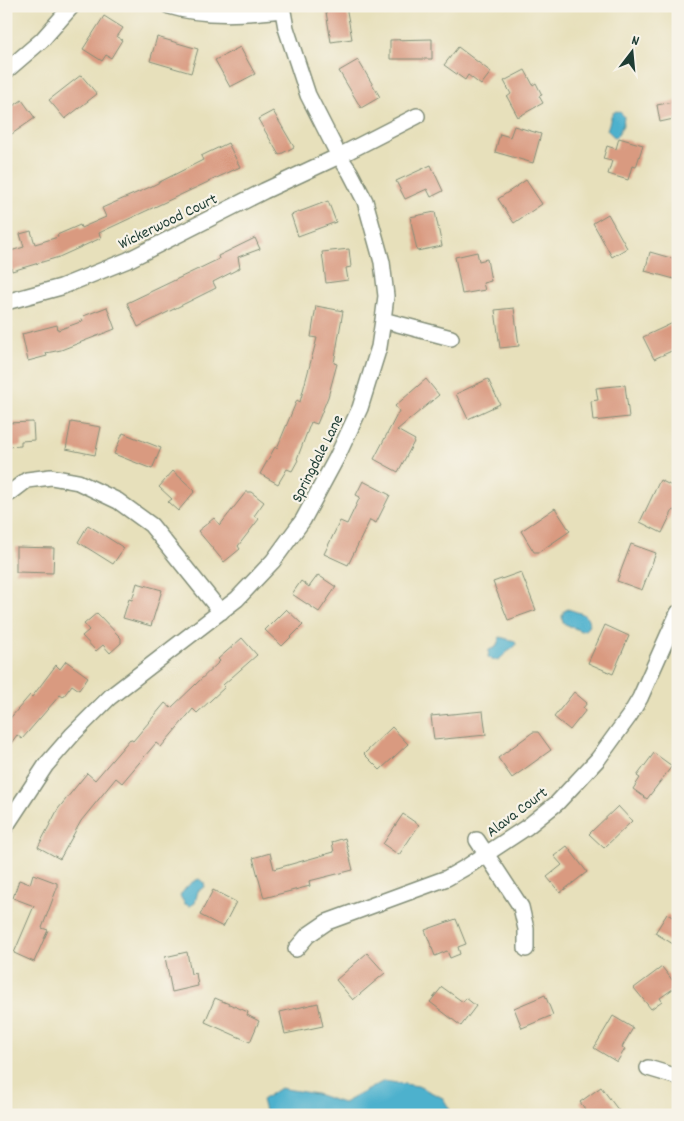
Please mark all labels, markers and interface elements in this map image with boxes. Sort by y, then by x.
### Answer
north arrow [606,28,656,78]
text: N [629,31,641,52]
street label: Wickerwood Court [115,188,222,256]
street label: Springdale Lane [286,411,350,507]
street label: Alava Court [482,782,553,844]

